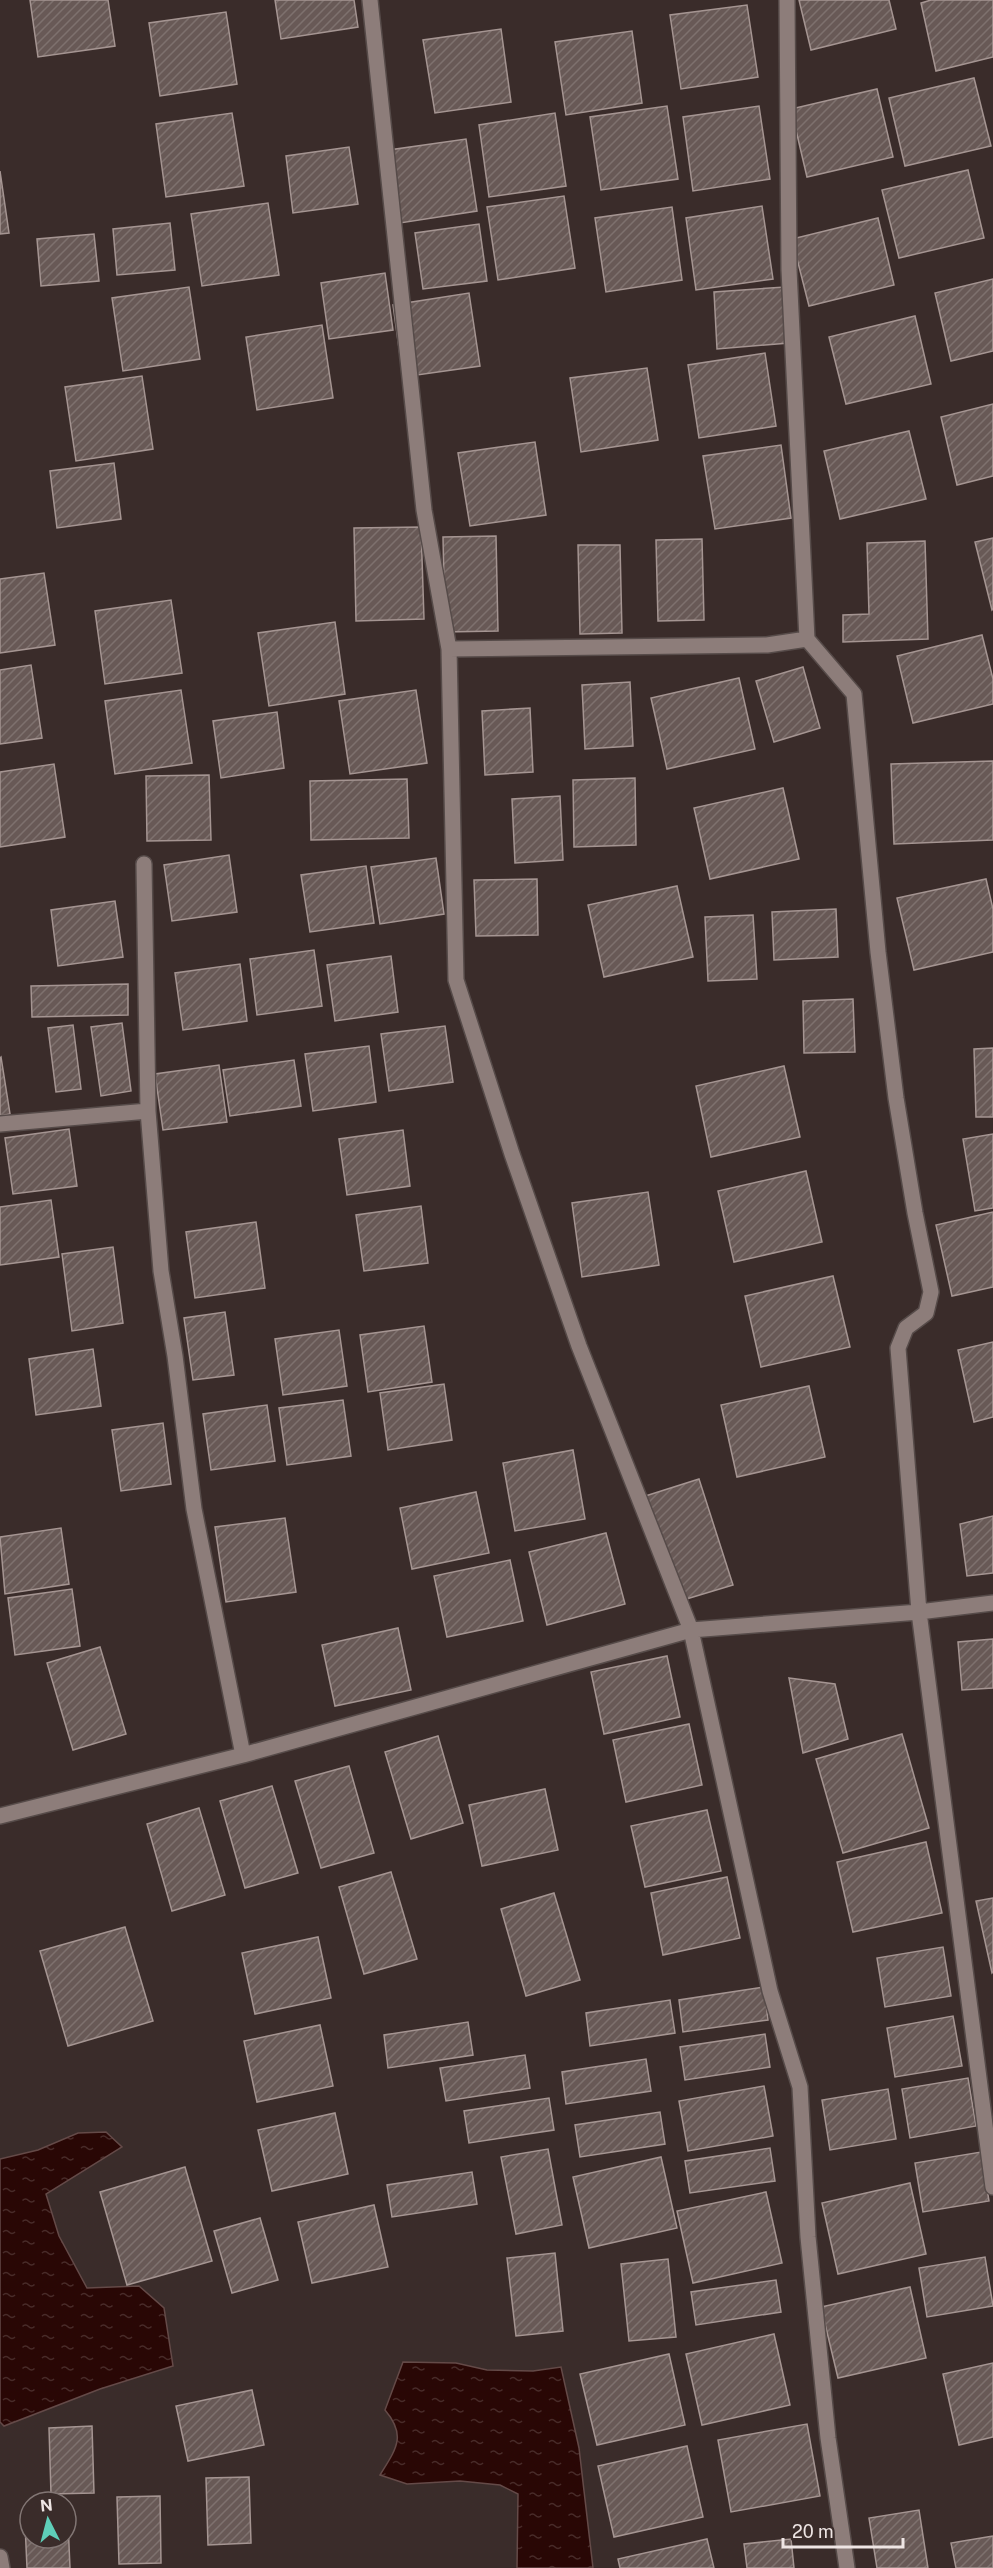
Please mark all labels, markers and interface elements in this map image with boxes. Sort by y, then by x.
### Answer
north arrow [18,2490,78,2550]
text: N [39,2495,54,2516]
scale bar [783,2511,903,2549]
text: 20 m [792,2521,834,2542]

